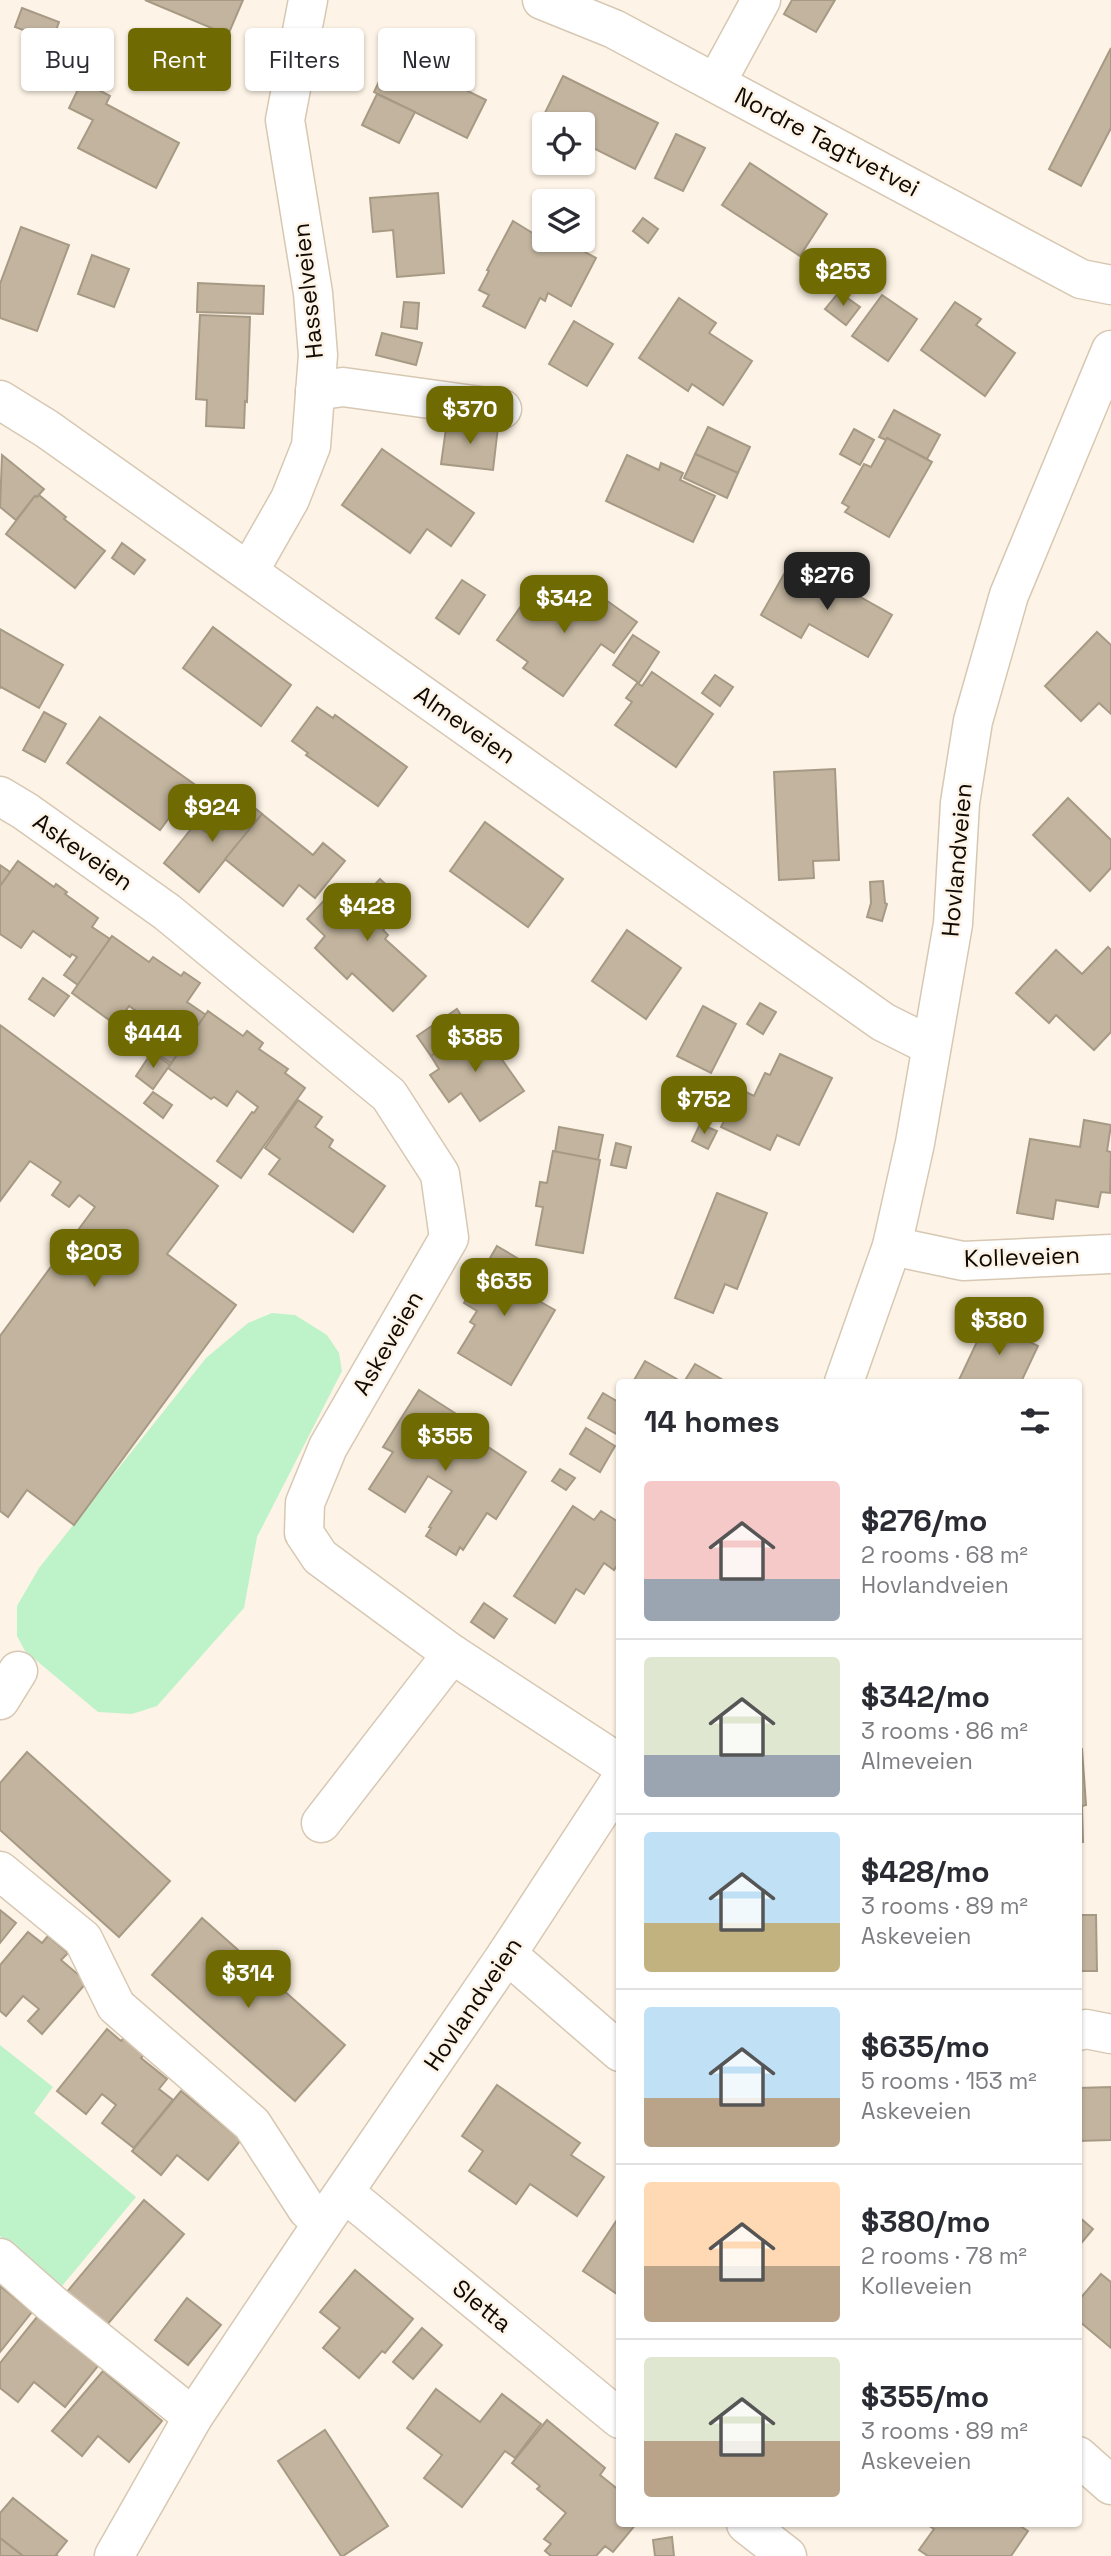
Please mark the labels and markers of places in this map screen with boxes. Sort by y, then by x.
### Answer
pin: $253 [802,248,884,308]
pin: $370 [429,386,511,446]
pin: $276 [786,552,868,612]
pin: $342 [523,576,605,635]
pin: $924 [171,784,253,844]
pin: $428 [326,884,408,943]
pin: $444 [112,1010,194,1070]
pin: $385 [434,1014,516,1074]
pin: $752 [663,1076,745,1136]
pin: $203 [53,1230,135,1289]
pin: $635 [463,1258,545,1318]
pin: $380 [958,1298,1040,1357]
pin: $355 [404,1414,486,1473]
pin: $314 [207,1951,289,2010]

